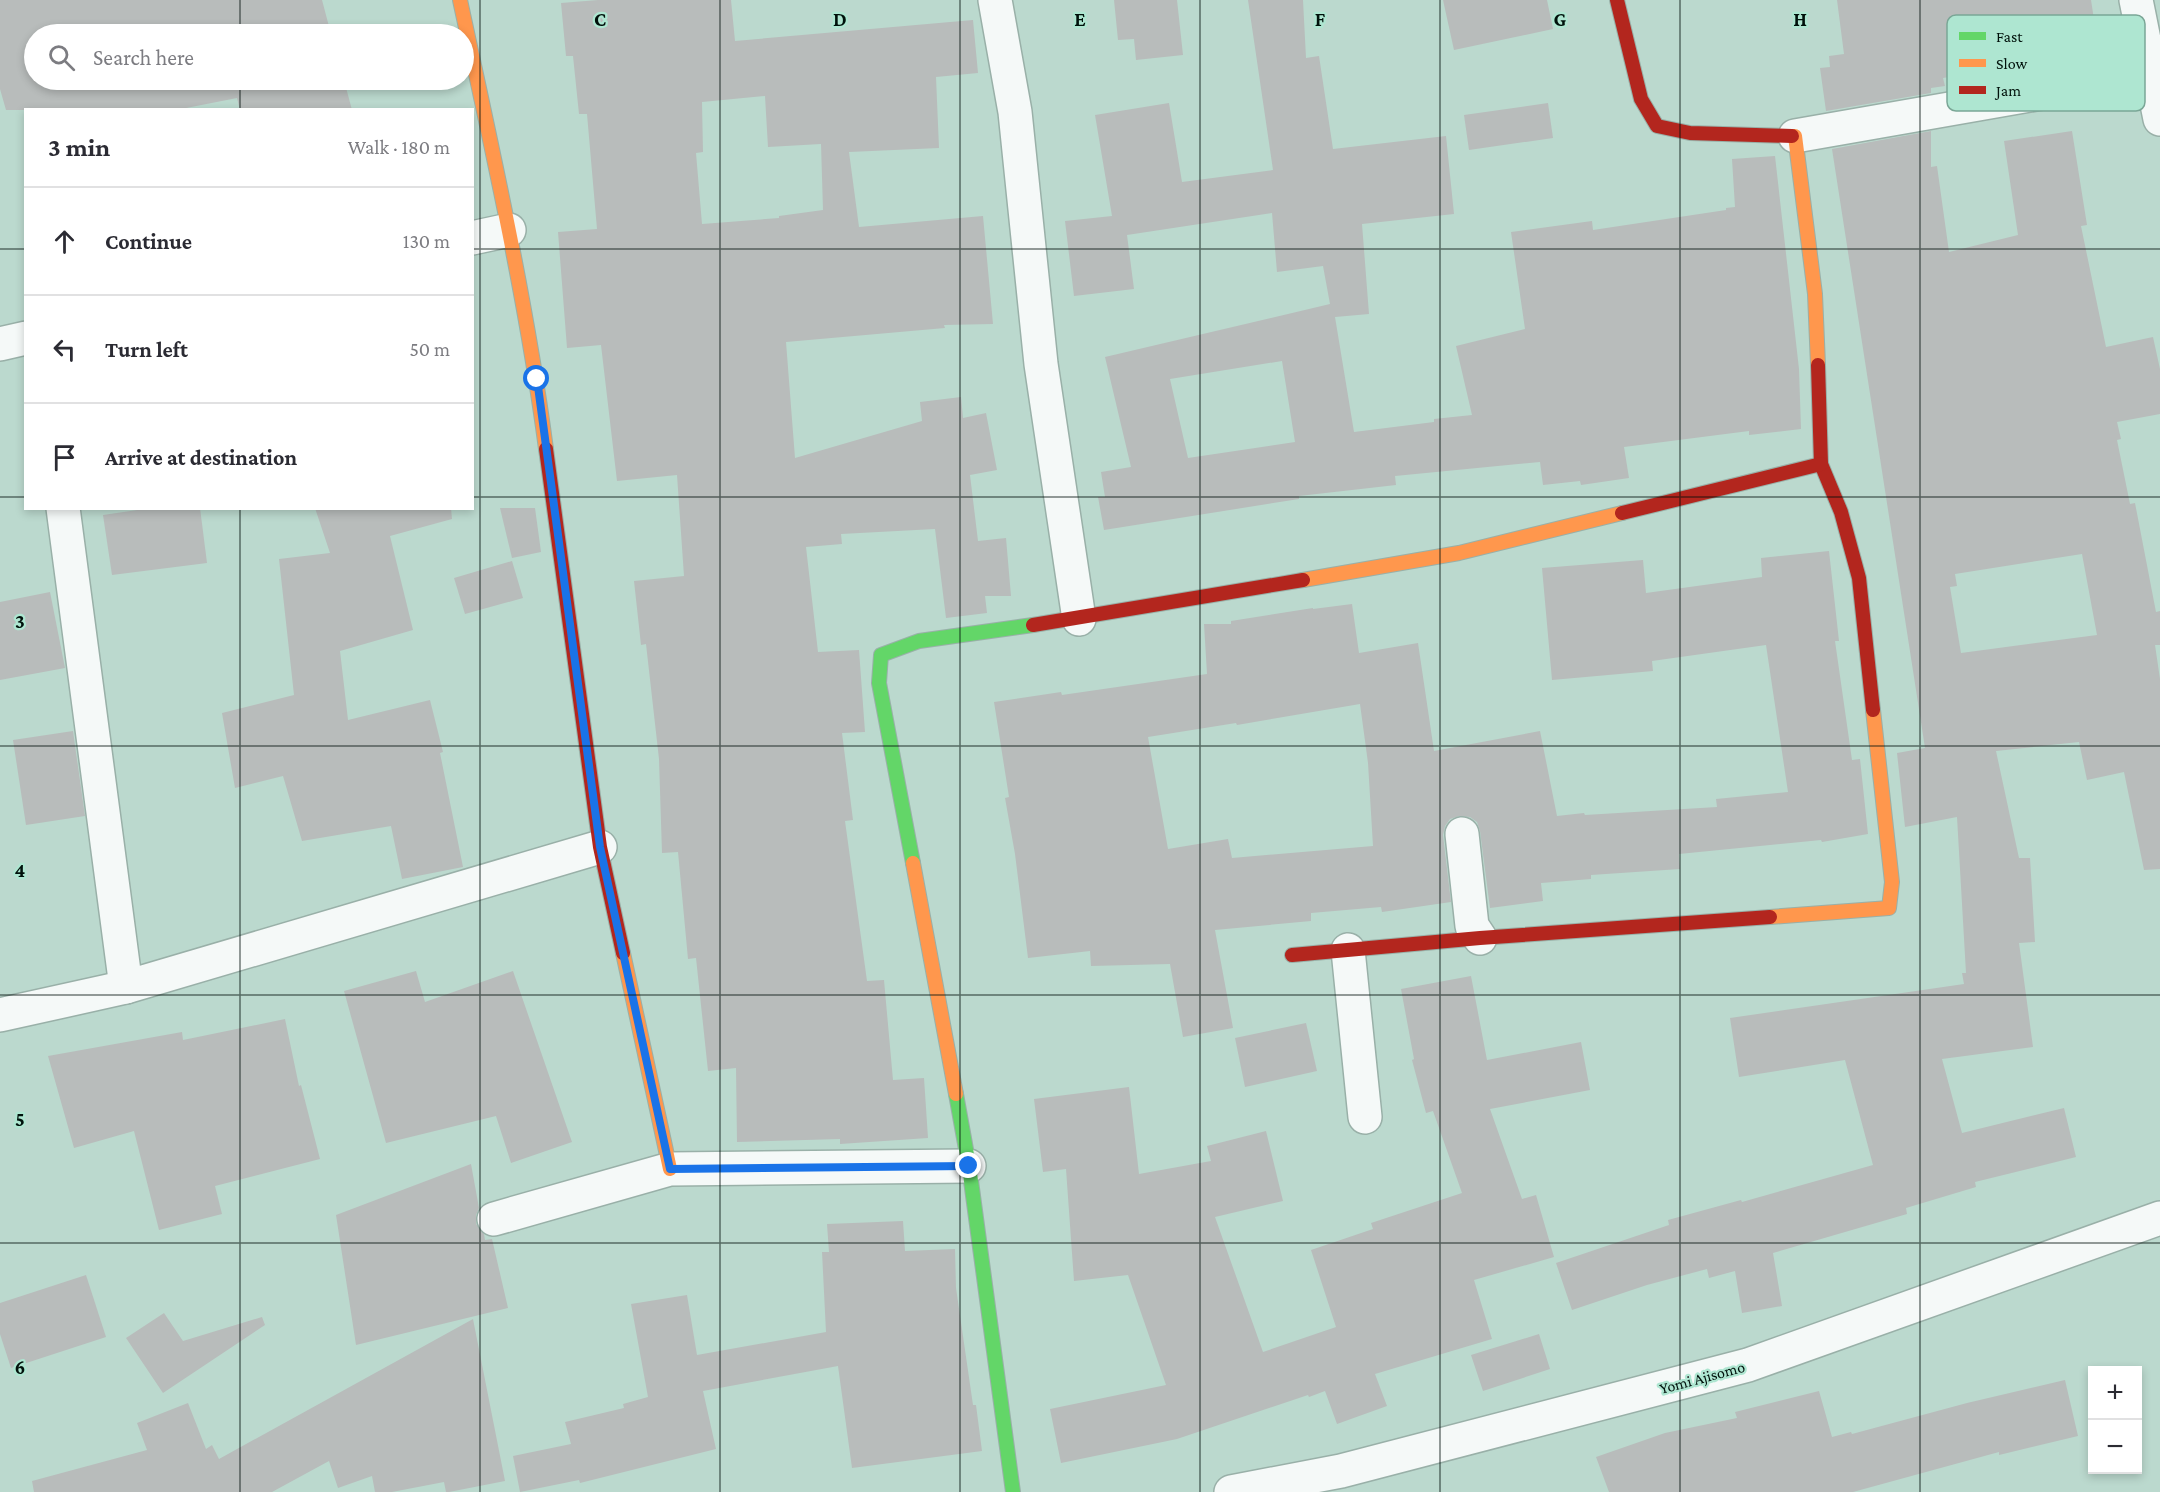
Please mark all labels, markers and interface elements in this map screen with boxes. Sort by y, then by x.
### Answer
text: C [594,8,606,30]
text: D [833,8,847,30]
text: E [1074,8,1086,30]
text: F [1315,8,1326,30]
text: G [1554,8,1567,30]
text: H [1793,8,1807,30]
legend [1947,15,2145,111]
search box [24,24,474,90]
text: Fast [1996,28,2023,45]
icon: search [45,41,78,74]
text: Search here [93,45,194,70]
text: Slow [1996,55,2028,72]
text: Jam [1994,82,2021,100]
text: 3 min [48,133,110,162]
text: Walk · 180 m [348,136,450,158]
icon: ahead [48,225,81,258]
text: Continue [105,229,192,254]
text: 130 m [403,230,450,252]
icon: left [48,333,81,366]
text: Turn left [105,337,188,362]
text: 50 m [409,338,450,360]
route start [523,365,549,391]
icon: arrive [48,441,81,474]
text: Arrive at destination [105,445,297,470]
text: 3 [15,610,25,632]
text: 4 [15,859,26,881]
text: 5 [15,1108,25,1130]
route end [955,1152,981,1178]
text: 6 [15,1356,25,1378]
street label: Yomi Ajisomo [1658,1358,1747,1398]
map controls [2088,1366,2142,1474]
button: + [2088,1366,2142,1420]
button: − [2088,1420,2142,1474]

